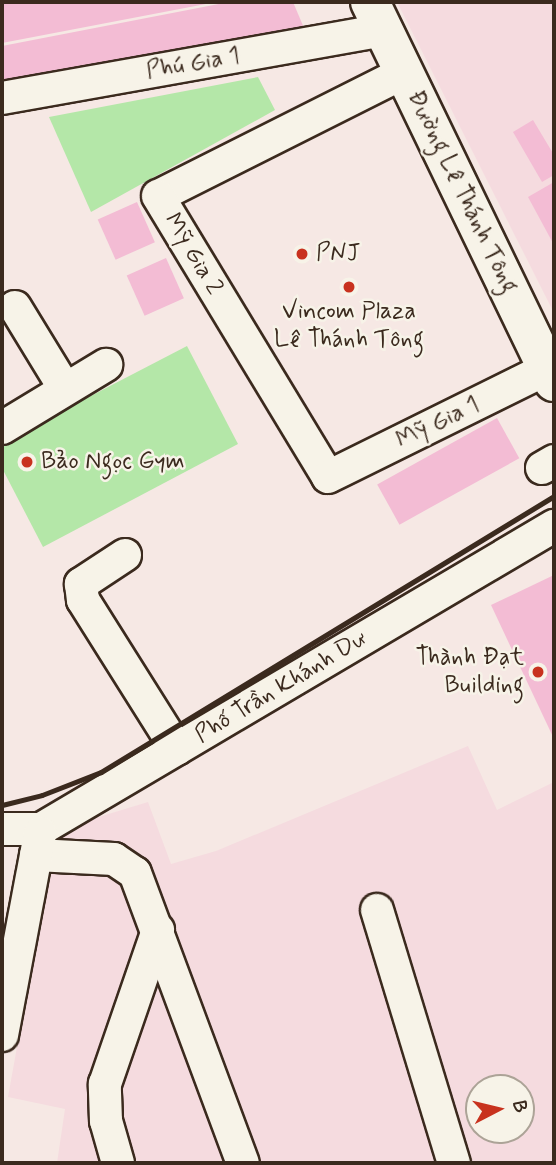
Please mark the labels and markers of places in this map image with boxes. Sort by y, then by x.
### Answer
place label: PNJ [316,240,360,268]
marker: PNJ [294,246,310,262]
marker: Vincom Plaza Lê Thánh Tông [341,279,357,295]
place label: Vincom Plaza Lê Thánh Tông [275,298,423,354]
place label: Bảo Ngọc Gym [41,448,193,476]
marker: Bảo Ngọc Gym [19,454,35,470]
place label: Thành Đạt Building [415,644,524,700]
marker: Thành Đạt Building [530,664,546,680]

